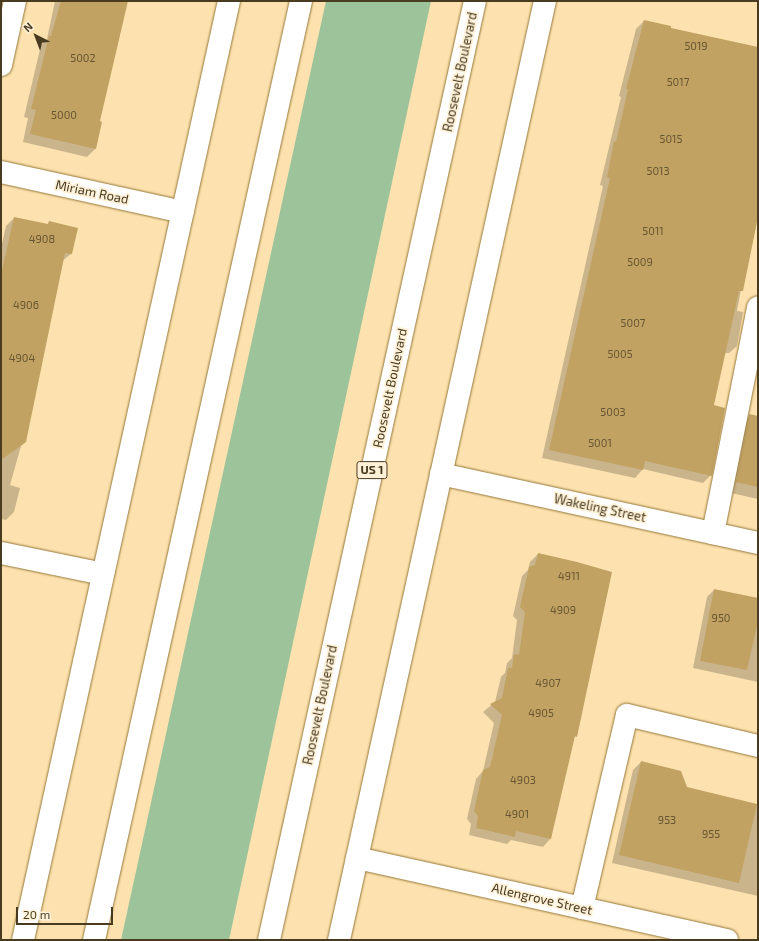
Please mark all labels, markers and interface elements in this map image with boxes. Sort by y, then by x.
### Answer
street label: Roosevelt Boulevard [440,11,480,133]
north arrow [16,16,56,56]
text: N [20,19,35,34]
house number: 5019 [684,39,708,53]
house number: 5002 [70,51,96,65]
house number: 5017 [667,75,689,89]
house number: 5000 [51,108,77,122]
house number: 5015 [660,132,682,146]
house number: 5013 [646,164,670,178]
street label: Miriam Road [54,177,130,207]
house number: 5011 [642,224,664,238]
house number: 4908 [29,232,55,246]
house number: 5009 [627,255,653,269]
house number: 4906 [13,298,39,312]
house number: 5007 [621,316,645,330]
street label: Roosevelt Boulevard [370,327,410,449]
house number: 5005 [607,347,633,361]
house number: 4904 [9,351,35,365]
house number: 5003 [600,405,626,419]
house number: 5001 [588,436,612,450]
road number: US 1 [356,460,388,480]
street label: Wakeling Street [553,491,647,525]
house number: 4911 [558,569,580,583]
house number: 4909 [550,603,576,617]
house number: 950 [712,611,730,625]
street label: Roosevelt Boulevard [300,644,340,766]
house number: 4907 [535,676,561,690]
house number: 4905 [528,706,554,720]
house number: 4903 [510,773,536,787]
house number: 4901 [505,807,529,821]
house number: 953 [658,813,676,827]
house number: 955 [702,827,720,841]
street label: Allengrove Street [490,880,594,918]
scale bar [18,899,115,925]
text: 20 m [23,907,50,921]

